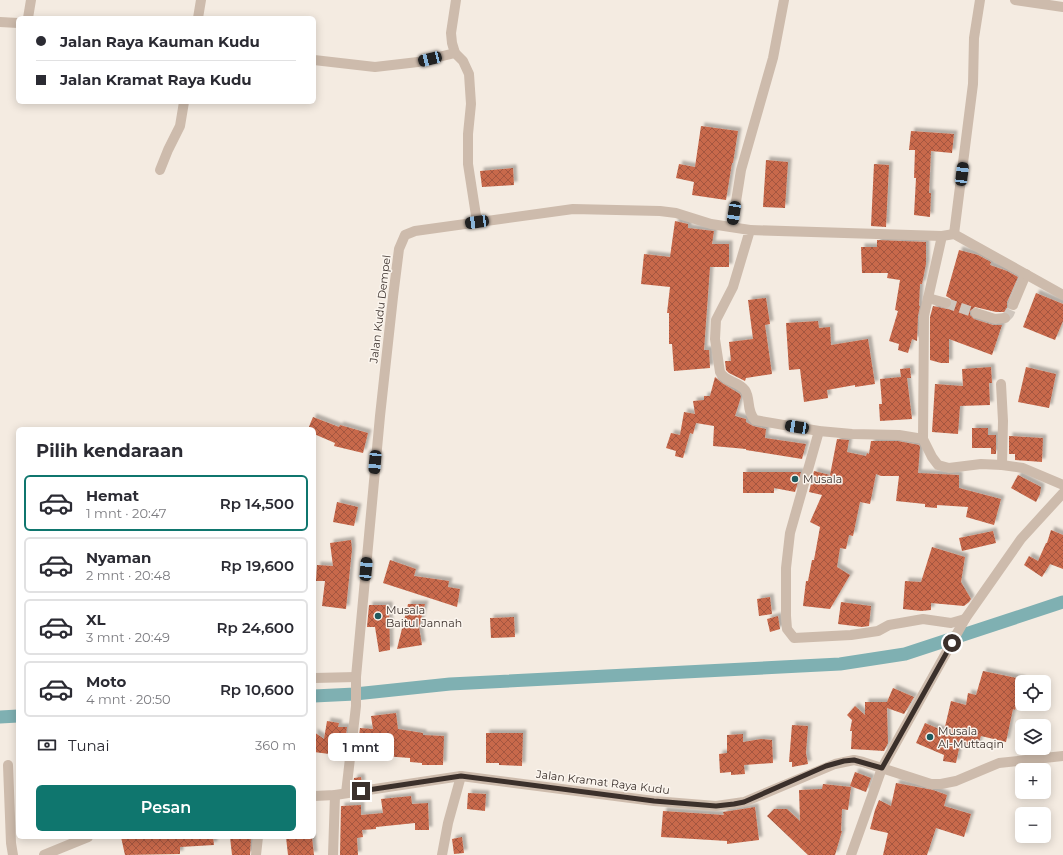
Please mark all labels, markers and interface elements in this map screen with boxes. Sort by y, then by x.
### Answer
text: Jalan Raya Kauman Kudu [60,32,260,51]
car [417,50,443,68]
text: Jalan Kramat Raya Kudu [60,70,252,89]
car [955,161,969,187]
car [726,200,742,226]
car [464,214,490,230]
street label: Jalan Kudu Dempel [366,254,394,365]
car [784,419,810,435]
text: Pilih kendaraan [36,440,183,462]
car [368,450,382,474]
place label: Musala [803,472,842,486]
marker: Musala [790,474,800,484]
icon: car [38,485,74,521]
text: Hemat [86,486,139,505]
text: Rp 14,500 [220,494,294,513]
text: 1 mnt · 20:47 [86,505,166,521]
icon: car [38,547,74,583]
text: Nyaman [86,548,151,567]
text: Rp 19,600 [221,556,294,575]
car [359,557,373,581]
text: 2 mnt · 20:48 [86,567,170,583]
place label: Musala Baitul Jannah [386,603,462,630]
icon: car [38,609,74,645]
text: XL [86,610,105,629]
marker: Musala Baitul Jannah [373,611,383,621]
text: Rp 24,600 [217,618,294,637]
text: 3 mnt · 20:49 [86,629,170,645]
route start [943,634,961,652]
icon: car [38,671,74,707]
text: Moto [86,672,126,691]
map controls [1015,675,1051,843]
button: locate [1015,675,1051,711]
text: Rp 10,600 [220,680,294,699]
text: 4 mnt · 20:50 [86,691,171,707]
button: layers [1015,719,1051,755]
place label: Musala Al-Muttaqin [938,724,1004,751]
marker: Musala Al-Muttaqin [925,732,935,742]
callout: 1 mnt [328,733,394,761]
icon: cash [36,734,58,756]
text: Tunai [68,736,110,755]
text: 360 m [255,737,296,753]
text: 1 mnt [343,739,379,755]
button: + [1015,763,1051,799]
street label: Jalan Kramat Raya Kudu [534,767,671,797]
route end [352,782,370,800]
button: Pesan [36,785,296,831]
button: − [1015,807,1051,843]

